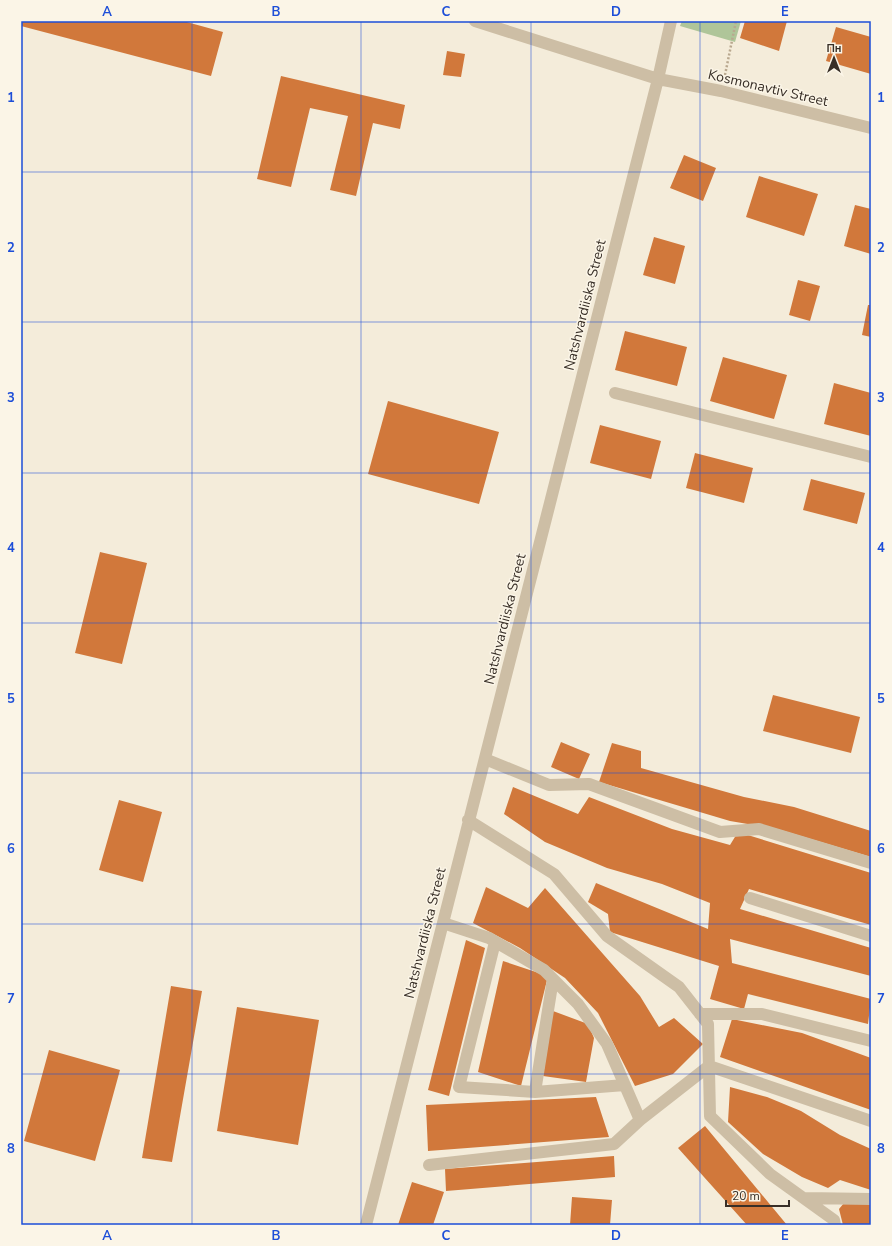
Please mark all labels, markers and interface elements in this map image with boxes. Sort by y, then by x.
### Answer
text: A [102,3,112,21]
text: B [272,3,281,21]
text: C [442,3,451,21]
text: D [611,3,621,21]
text: E [781,3,789,21]
north arrow [814,38,854,78]
text: Пн [826,41,842,56]
street label: Kosmonavtiv Street [706,65,830,111]
text: 1 [7,89,15,107]
text: 1 [877,89,885,107]
street label: Natshvardiiska Street [560,237,610,372]
text: 2 [7,239,15,257]
text: 2 [877,239,885,257]
text: 3 [7,389,15,407]
text: 3 [877,389,885,407]
text: 4 [7,539,15,557]
text: 4 [877,539,885,557]
street label: Natshvardiiska Street [480,551,530,686]
text: 5 [7,690,15,708]
text: 5 [877,690,885,708]
text: 6 [7,840,15,858]
text: 6 [877,840,885,858]
street label: Natshvardiiska Street [400,865,450,1000]
text: 7 [7,990,15,1008]
text: 7 [877,990,885,1008]
text: 8 [7,1140,15,1158]
text: 8 [877,1140,885,1158]
scale bar [726,1182,789,1208]
text: 20 m [732,1188,760,1204]
text: A [102,1227,112,1245]
text: B [272,1227,281,1245]
text: C [442,1227,451,1245]
text: D [611,1227,621,1245]
text: E [781,1227,789,1245]

